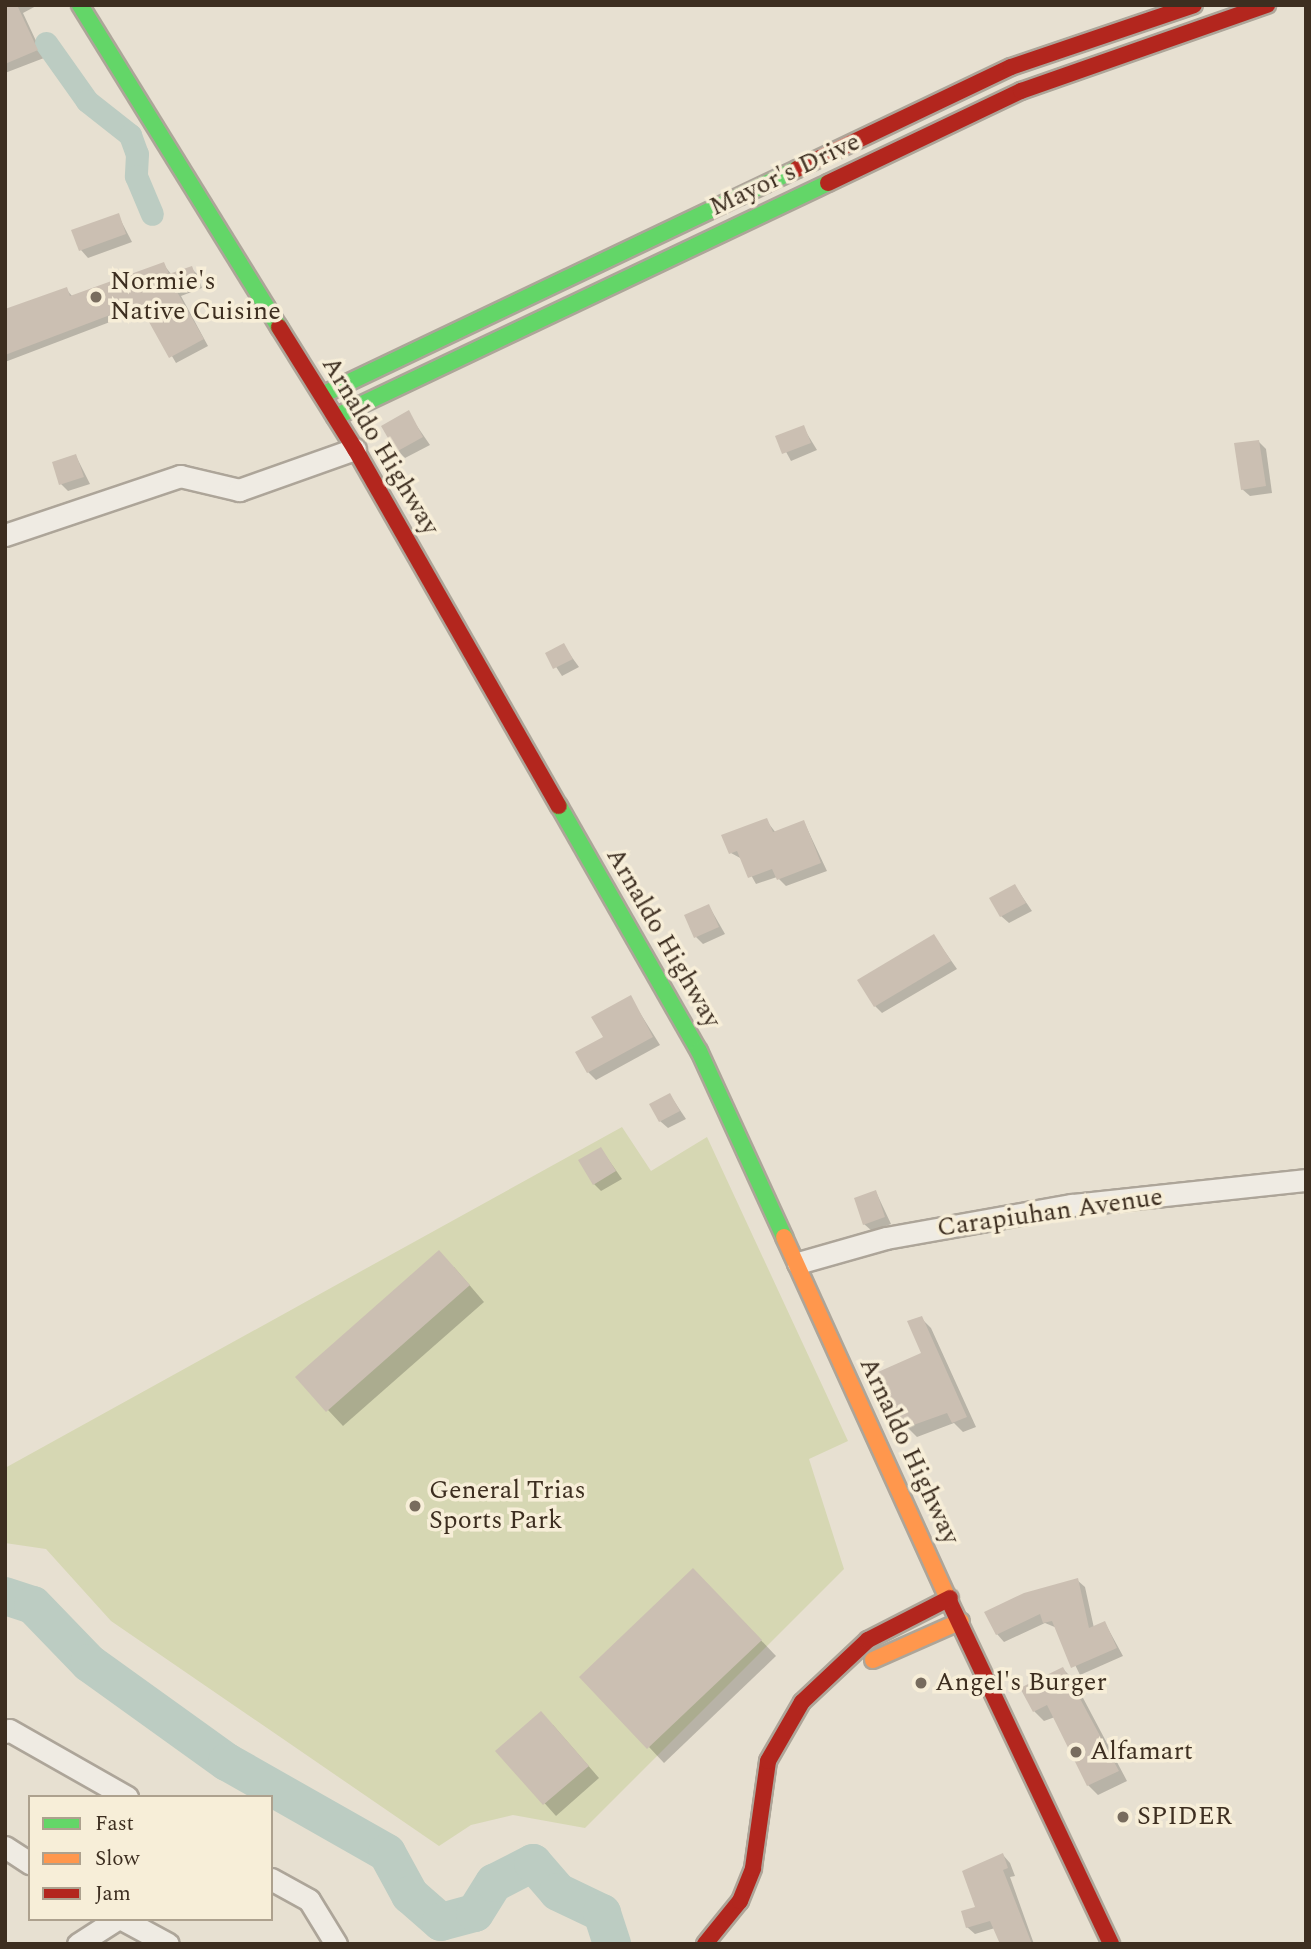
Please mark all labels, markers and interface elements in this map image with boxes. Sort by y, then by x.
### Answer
street label: Mayor's Drive [705,127,865,223]
place label: Normie's Native Cuisine [110,266,281,328]
marker: Normie's Native Cuisine [88,289,104,305]
street label: Arnaldo Highway [314,351,446,541]
street label: Arnaldo Highway [599,842,727,1034]
street label: Carapiuhan Avenue [935,1182,1165,1244]
street label: Arnaldo Highway [852,1353,966,1549]
place label: General Trias Sports Park [429,1475,586,1536]
marker: General Trias Sports Park [407,1498,423,1514]
place label: Angel's Burger [935,1667,1107,1699]
marker: Angel's Burger [913,1675,929,1691]
place label: Alfamart [1090,1736,1193,1768]
marker: Alfamart [1068,1744,1084,1760]
legend [28,1795,273,1921]
place label: SPIDER [1137,1801,1232,1833]
text: Fast [95,1808,134,1840]
marker: SPIDER [1115,1809,1131,1825]
text: Slow [95,1843,139,1875]
text: Jam [95,1878,131,1910]

